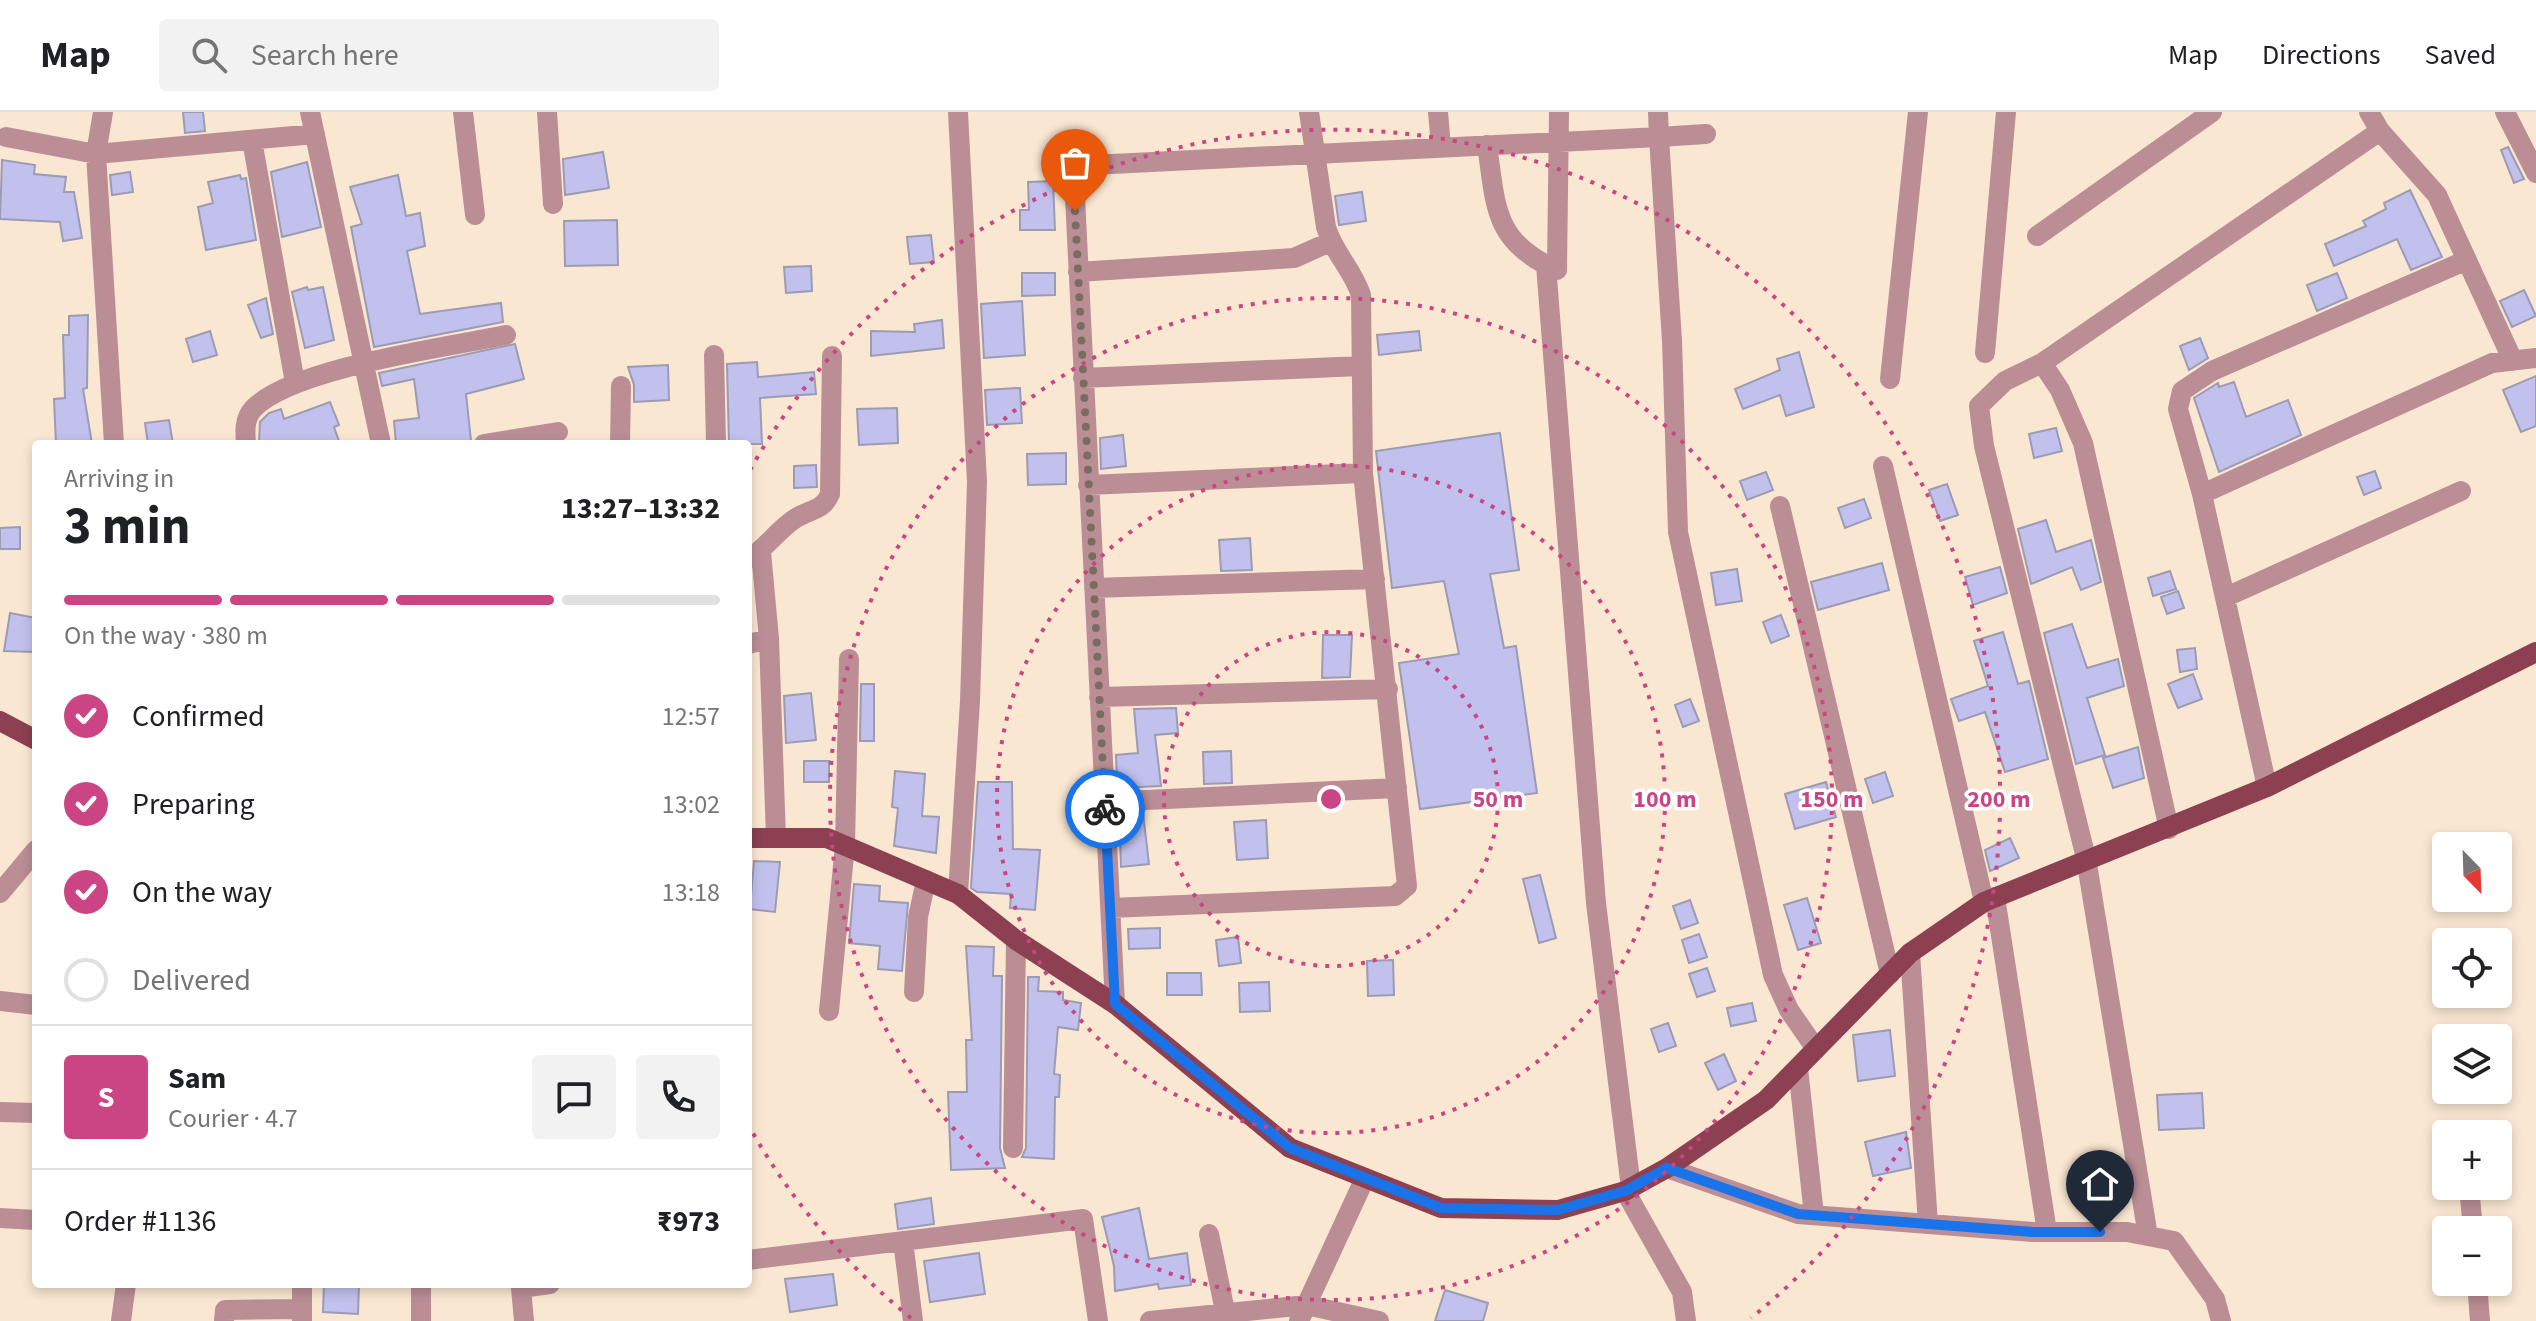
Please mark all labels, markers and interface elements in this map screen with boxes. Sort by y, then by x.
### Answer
search box [159,19,719,91]
text: Map [40,28,111,82]
icon: search [187,33,231,77]
text: Search here [251,34,399,77]
text: Map [2168,35,2218,75]
text: Directions [2262,35,2381,75]
text: Saved [2425,35,2496,75]
pin [1041,129,1109,211]
icon: bag [1053,141,1097,185]
text: Arriving in [64,460,174,497]
text: 13:27–13:32 [561,487,720,530]
text: 3 min [64,490,191,564]
text: On the way · 380 m [64,617,268,654]
icon: check [64,694,108,738]
text: Confirmed [132,695,265,738]
text: 12:57 [662,698,720,735]
courier [1065,769,1145,849]
icon: check [64,782,108,826]
text: 50 m [1473,782,1523,817]
text: 100 m [1633,782,1697,817]
text: 150 m [1800,782,1864,817]
text: 200 m [1967,782,2031,817]
text: Preparing [132,783,255,826]
centre of rings [1317,785,1345,813]
text: 13:02 [662,786,720,823]
icon: bike [1083,787,1127,831]
north arrow [2432,832,2512,912]
map controls [2432,832,2512,1296]
icon: check [64,870,108,914]
text: On the way [132,871,272,914]
text: 13:18 [662,874,720,911]
button: locate [2432,928,2512,1008]
text: Delivered [132,959,251,1002]
button: layers [2432,1024,2512,1104]
button: chat [532,1055,616,1139]
button: phone [636,1055,720,1139]
text: Sam [168,1057,226,1100]
text: S [98,1076,114,1119]
text: Courier · 4.7 [168,1100,298,1137]
button: + [2432,1120,2512,1200]
pin [2066,1150,2134,1232]
icon: home [2078,1162,2122,1206]
text: Order #1136 [64,1200,217,1243]
text: ₹973 [657,1200,720,1243]
button: − [2432,1216,2512,1296]

